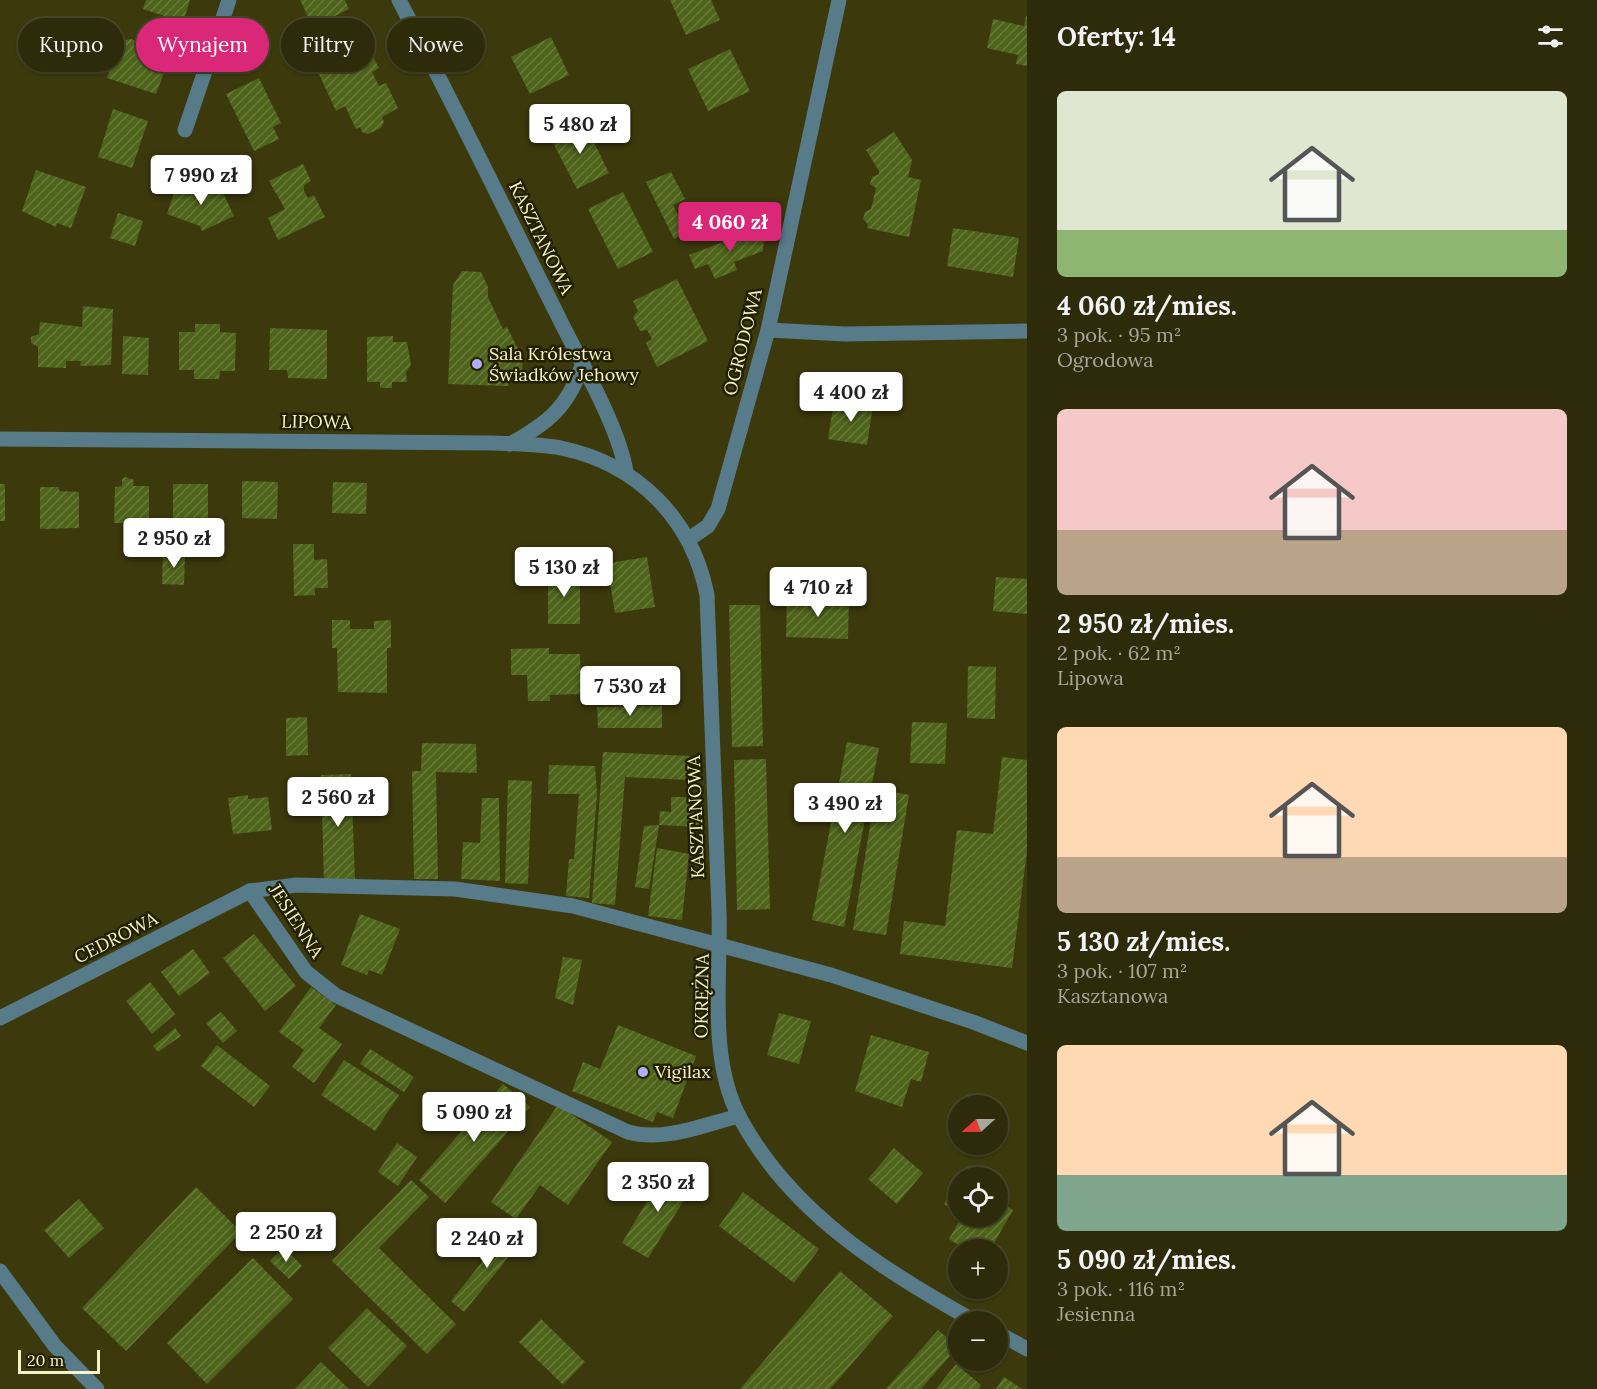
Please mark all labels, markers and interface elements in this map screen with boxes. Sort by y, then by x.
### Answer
chip: Kupno [18,18,124,72]
chip: Wynajem [136,18,269,72]
chip: Filtry [281,18,375,72]
chip: Nowe [387,18,485,72]
text: Oferty: 14 [1057,20,1176,53]
icon: filters [1534,20,1567,53]
pin: 5 480 zł [518,104,642,155]
text: 5 480 zł [543,111,617,136]
icon: home [1258,130,1366,238]
pin: 7 990 zł [139,155,263,206]
text: 7 990 zł [165,162,237,187]
street label: KASZTANOWA [504,177,579,299]
pin: 4 060 zł [668,202,792,253]
text: 4 060 zł [692,209,768,234]
street label: OGRODOWA [718,285,767,398]
text: 4 060 zł/mies. [1057,289,1237,322]
text: 3 pok. · 95 m² [1057,322,1182,347]
place label: Sala Królestwa Świadków Jehowy [489,342,639,386]
text: Ogrodowa [1057,347,1154,372]
marker: Sala Królestwa Świadków Jehowy [470,357,484,371]
pin: 4 400 zł [789,372,913,423]
text: 4 400 zł [814,379,888,404]
street label: LIPOWA [281,409,352,434]
icon: home [1258,448,1366,556]
pin: 2 950 zł [112,518,236,569]
text: 2 950 zł [137,525,211,550]
pin: 5 130 zł [502,547,626,598]
text: 5 130 zł [529,554,599,579]
pin: 4 710 zł [756,567,880,618]
text: 4 710 zł [784,574,852,599]
text: 2 950 zł/mies. [1057,607,1234,640]
text: 2 pok. · 62 m² [1057,640,1181,665]
text: Lipowa [1057,665,1124,690]
pin: 7 530 zł [568,666,692,717]
text: 7 530 zł [594,673,666,698]
street label: KASZTANOWA [682,754,709,879]
icon: home [1258,766,1366,874]
pin: 2 560 zł [276,777,400,828]
pin: 3 490 zł [783,783,907,834]
text: 2 560 zł [301,784,375,809]
text: 3 490 zł [808,790,882,815]
street label: JESIENNA [263,878,329,963]
street label: CEDROWA [70,906,162,968]
text: 5 130 zł/mies. [1057,925,1230,958]
street label: OKRĘŻNA [689,953,714,1039]
text: 3 pok. · 107 m² [1057,958,1188,983]
text: Kasztanowa [1057,983,1168,1008]
place label: Vigilax [654,1060,711,1083]
marker: Vigilax [636,1065,650,1079]
icon: home [1258,1084,1366,1192]
pin: 5 090 zł [412,1092,536,1143]
north arrow [948,1095,1008,1155]
map controls [948,1095,1008,1371]
text: 5 090 zł [436,1099,512,1124]
pin: 2 350 zł [596,1162,720,1213]
button: locate [948,1167,1008,1227]
text: 2 350 zł [622,1169,694,1194]
pin: 2 250 zł [224,1212,348,1263]
pin: 2 240 zł [425,1218,549,1269]
text: 2 250 zł [250,1219,322,1244]
text: 2 240 zł [451,1225,523,1250]
button: + [948,1239,1008,1299]
text: 5 090 zł/mies. [1057,1243,1237,1276]
text: 3 pok. · 116 m² [1057,1276,1185,1301]
text: Jesienna [1057,1301,1135,1326]
button: − [948,1311,1008,1371]
scale bar [18,1347,100,1374]
text: 20 m [27,1350,64,1370]

